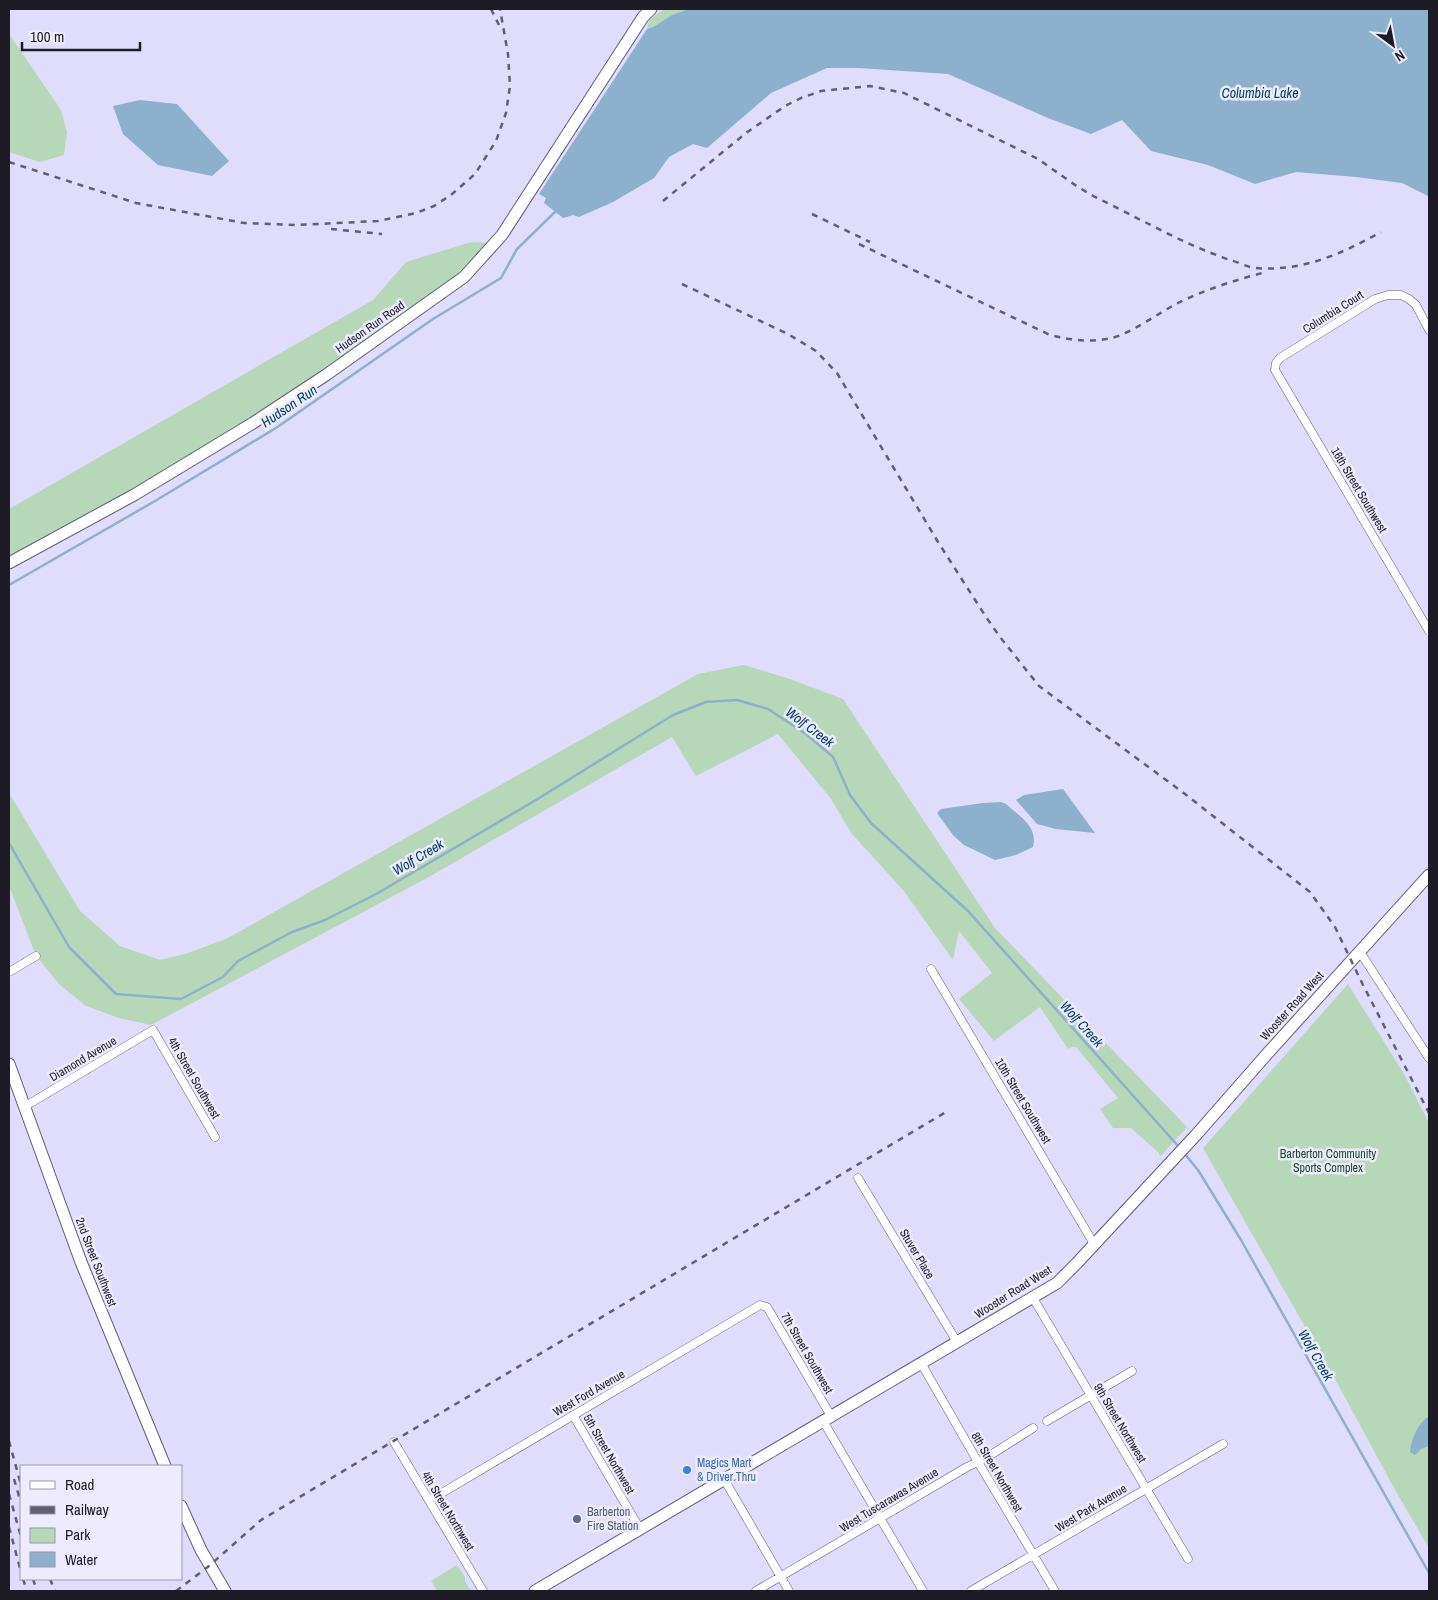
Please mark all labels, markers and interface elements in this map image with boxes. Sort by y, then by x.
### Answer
scale bar [22,20,140,52]
north arrow [1368,20,1418,70]
text: 100 m [30,26,64,47]
text: N [1392,46,1408,66]
water label: Columbia Lake [1221,84,1299,102]
street label: Columbia Court [1300,287,1367,337]
street label: Hudson Run Road [332,297,408,357]
water label: Hudson Run [258,381,320,431]
street label: 16th Street Southwest [1327,444,1391,536]
water label: Wolf Creek [782,703,839,752]
water label: Wolf Creek [389,834,448,879]
street label: Wooster Road West [1257,968,1327,1044]
water label: Wolf Creek [1056,997,1108,1052]
street label: Diamond Avenue [47,1033,119,1085]
street label: 4th Street Southwest [164,1034,224,1122]
street label: 10th Street Southwest [991,1055,1055,1147]
park label: Barberton Community Sports Complex [1280,1146,1376,1176]
street label: 2nd Street Southwest [72,1215,120,1309]
street label: Stuver Place [896,1226,938,1282]
street label: Wooster Road West [972,1262,1055,1322]
street label: 7th Street Southwest [777,1309,837,1397]
water label: Wolf Creek [1294,1326,1339,1385]
street label: West Ford Avenue [550,1366,628,1420]
street label: 9th Street Northwest [1090,1380,1150,1466]
street label: 5th Street Northwest [580,1411,638,1497]
street label: 8th Street Northwest [968,1429,1026,1515]
place label: Magics Mart & Driver Thru [697,1455,756,1485]
marker: Magics Mart & Driver Thru [681,1464,693,1476]
street label: West Tuscarawas Avenue [837,1464,941,1536]
legend [20,1465,182,1580]
street label: 4th Street Northwest [418,1468,478,1554]
text: Road [65,1474,94,1495]
street label: West Park Avenue [1052,1480,1130,1536]
text: Railway [65,1499,110,1520]
place label: Barberton Fire Station [587,1504,638,1534]
marker: Barberton Fire Station [571,1513,583,1525]
text: Park [65,1524,91,1545]
text: Water [65,1549,97,1570]

